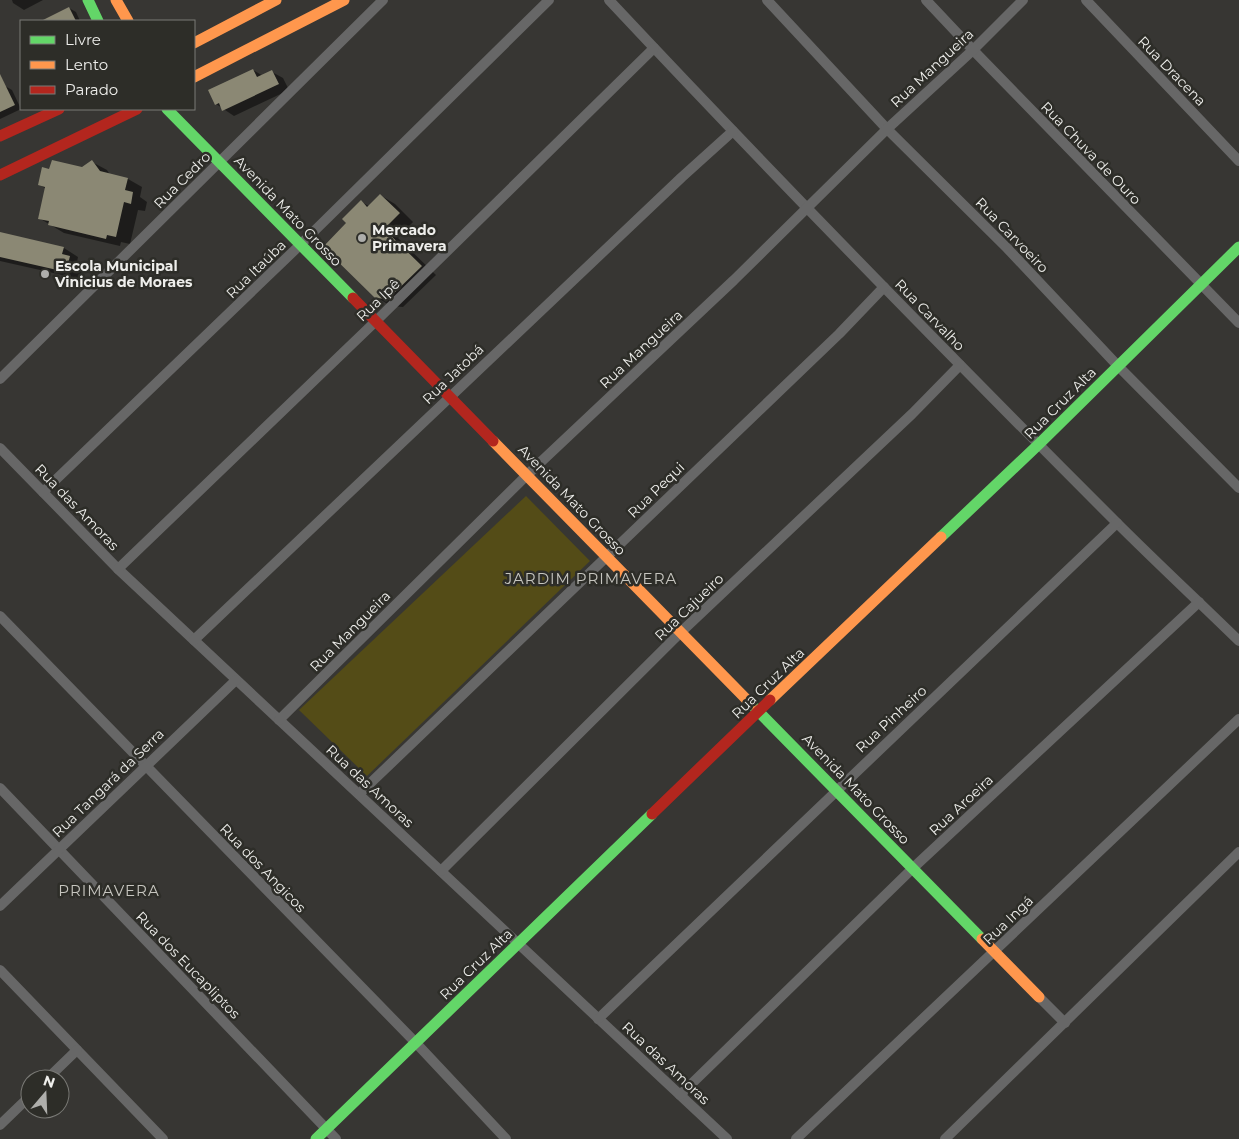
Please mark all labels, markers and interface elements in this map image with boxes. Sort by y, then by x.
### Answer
legend [20,20,195,110]
street label: Rua Mangueira [887,25,977,111]
text: Livre [65,30,101,49]
street label: Rua Dracena [1134,32,1210,110]
text: Lento [65,55,108,74]
text: Parado [65,80,118,99]
street label: Rua Chuva de Ouro [1037,98,1145,208]
street label: Rua Cedro [150,148,214,212]
street label: Avenida Mato Grosso [230,152,346,270]
street label: Rua Carvoeiro [972,194,1053,277]
place label: Mercado Primavera [372,221,447,255]
marker: Mercado Primavera [356,232,368,244]
street label: Rua Itaúba [222,236,290,302]
place label: Escola Municipal Vinicius de Moraes [54,257,193,291]
marker: Escola Municipal Vinicius de Moraes [39,268,51,280]
street label: Rua Ipê [352,275,404,325]
street label: Rua Carvalho [891,275,969,355]
street label: Rua Mangueira [596,306,686,392]
street label: Rua Jatobá [418,340,488,408]
street label: Rua Cruz Alta [1020,363,1100,443]
street label: Avenida Mato Grosso [514,441,630,559]
street label: Rua Pequi [624,458,688,522]
street label: Rua das Amoras [31,460,123,554]
district label: JARDIM PRIMAVERA [504,569,677,588]
street label: Rua Cajueiro [651,569,727,644]
street label: Rua Mangueira [306,587,394,675]
street label: Rua Cruz Alta [728,644,808,722]
street label: Rua Pinheiro [852,681,930,756]
street label: Rua Tangará da Serra [48,725,168,841]
street label: Avenida Mato Grosso [798,730,914,848]
street label: Rua das Amoras [322,741,418,831]
street label: Rua Aroeira [925,771,997,839]
street label: Rua dos Angicos [216,820,310,916]
district label: PRIMAVERA [58,881,160,900]
street label: Rua Ingá [979,892,1037,948]
street label: Rua dos Eucapliptos [132,907,244,1023]
street label: Rua Cruz Alta [436,925,516,1003]
street label: Rua das Amoras [618,1018,714,1108]
north arrow [20,1069,70,1119]
text: N [41,1071,58,1092]

